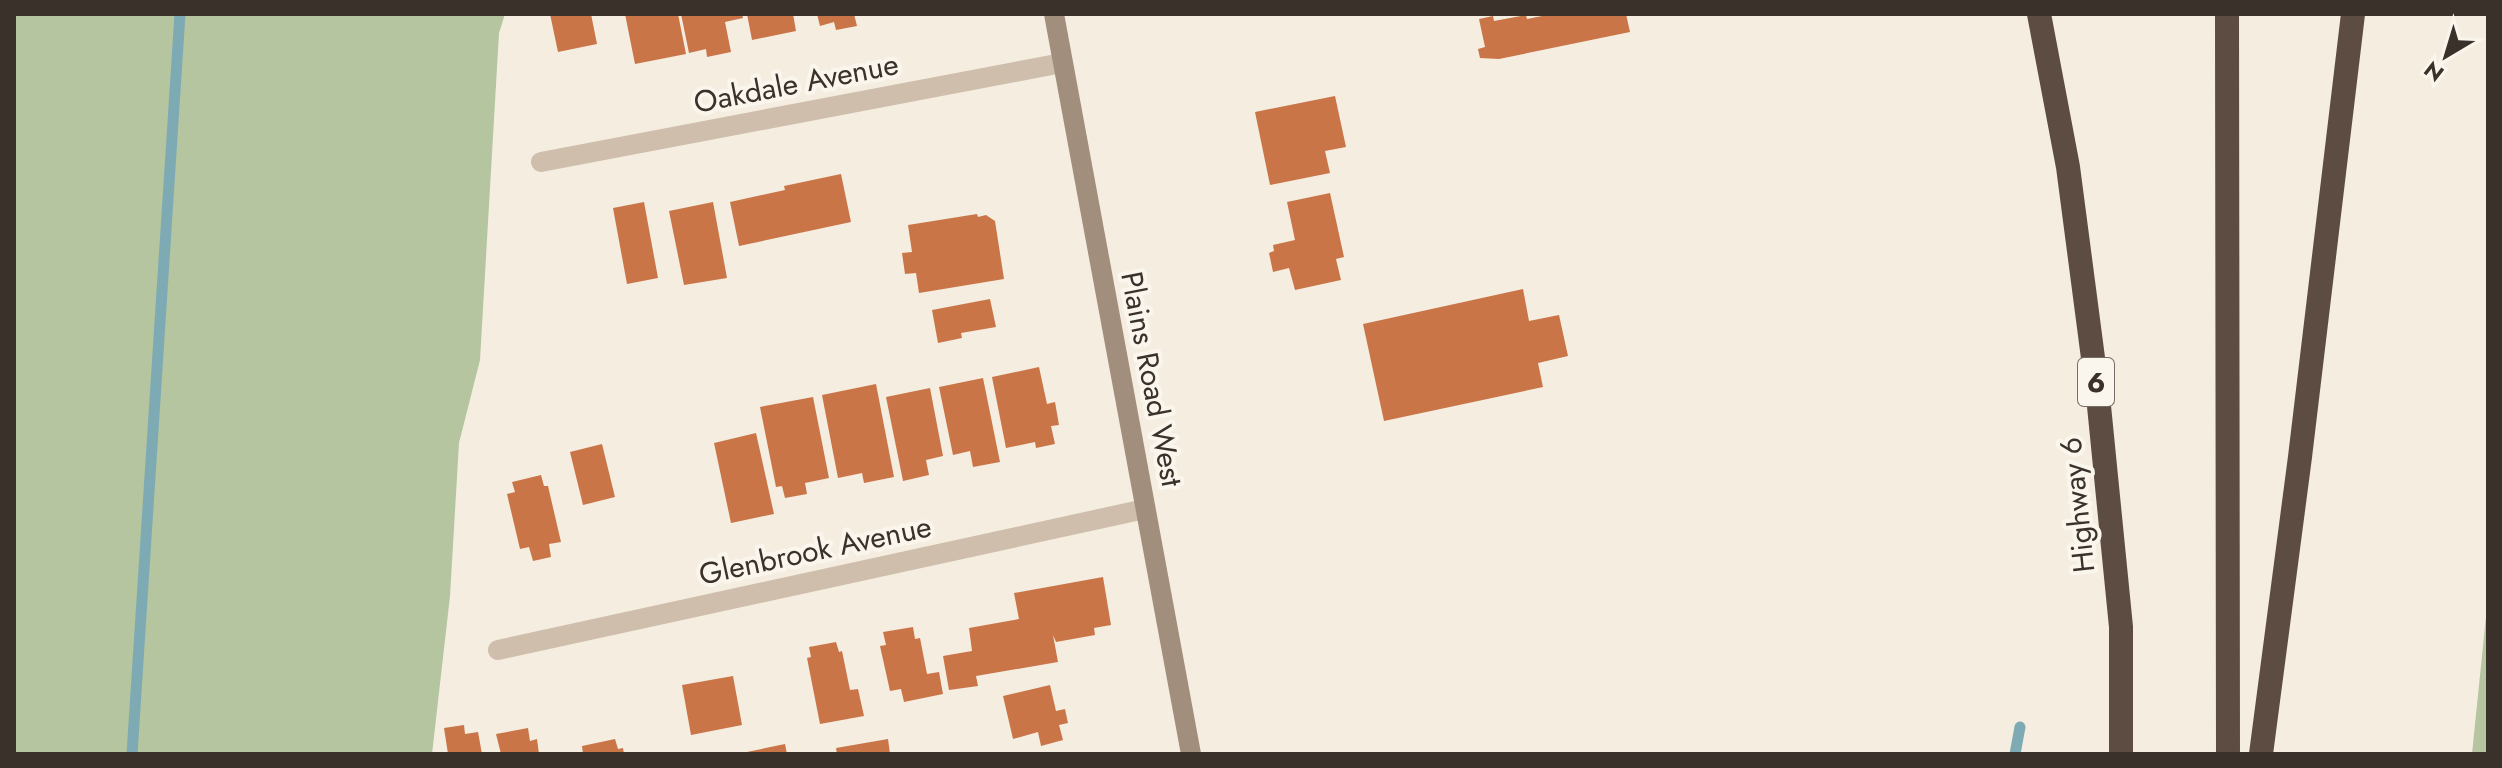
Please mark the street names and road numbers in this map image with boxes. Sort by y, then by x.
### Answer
street label: Oakdale Avenue [690,42,902,124]
street label: Plains Road West [1110,268,1194,491]
road number: 6 [2078,358,2114,406]
street label: Highway 6 [2049,435,2105,575]
street label: Glenbrook Avenue [695,504,935,596]

